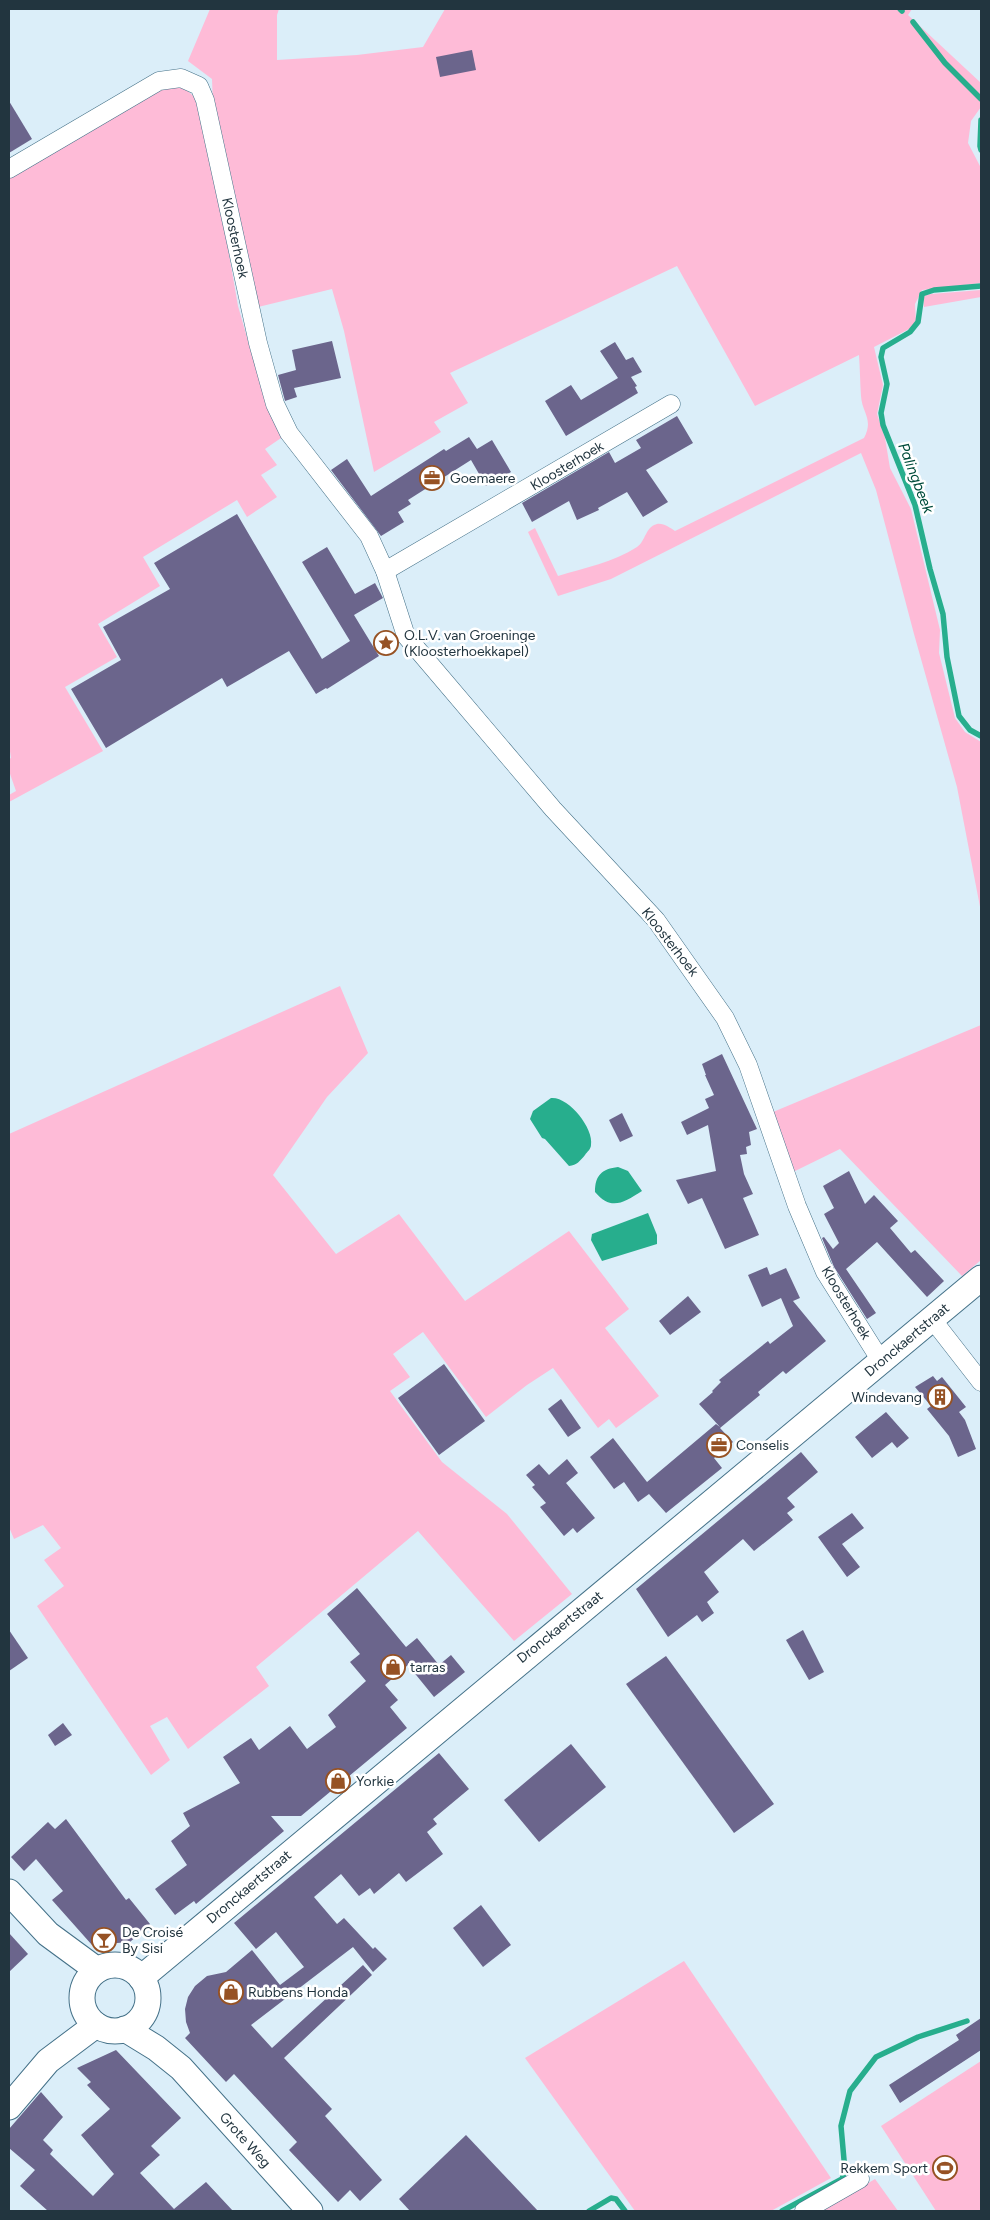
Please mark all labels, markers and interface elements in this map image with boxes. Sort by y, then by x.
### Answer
street label: Kloosterhoek [218,196,252,280]
street label: Kloosterhoek [527,437,607,495]
water label: Palingbeek [894,440,938,516]
office icon: Goemaere [419,465,445,491]
place label: Goemaere [450,470,516,487]
place label: O.L.V. van Groeninge (Kloosterhoekkapel) [404,627,536,660]
place icon: O.L.V. van Groeninge (Kloosterhoekkapel) [373,630,399,656]
street label: Kloosterhoek [638,904,702,980]
street label: Kloosterhoek [817,1263,875,1343]
street label: Dronckaertstraat [861,1300,953,1380]
building icon: Windevang [927,1384,953,1410]
place label: Windevang [852,1389,922,1406]
office icon: Conselis [706,1432,732,1458]
place label: Conselis [736,1437,789,1454]
street label: Dronckaertstraat [514,1587,606,1667]
shop icon: tarras [380,1654,406,1680]
place label: tarras [410,1659,446,1676]
shop icon: Yorkie [325,1768,351,1794]
place label: Yorkie [356,1773,395,1790]
street label: Dronckaertstraat [203,1847,295,1927]
place label: De Croisé By Sisi [122,1924,183,1957]
bar icon: De Croisé By Sisi [91,1927,117,1953]
shop icon: Rubbens Honda [218,1979,244,2005]
place label: Rubbens Honda [248,1984,348,2001]
street label: Grote Weg [216,2109,274,2171]
sports icon: Rekkem Sport [932,2155,958,2181]
place label: Rekkem Sport [840,2160,928,2177]

